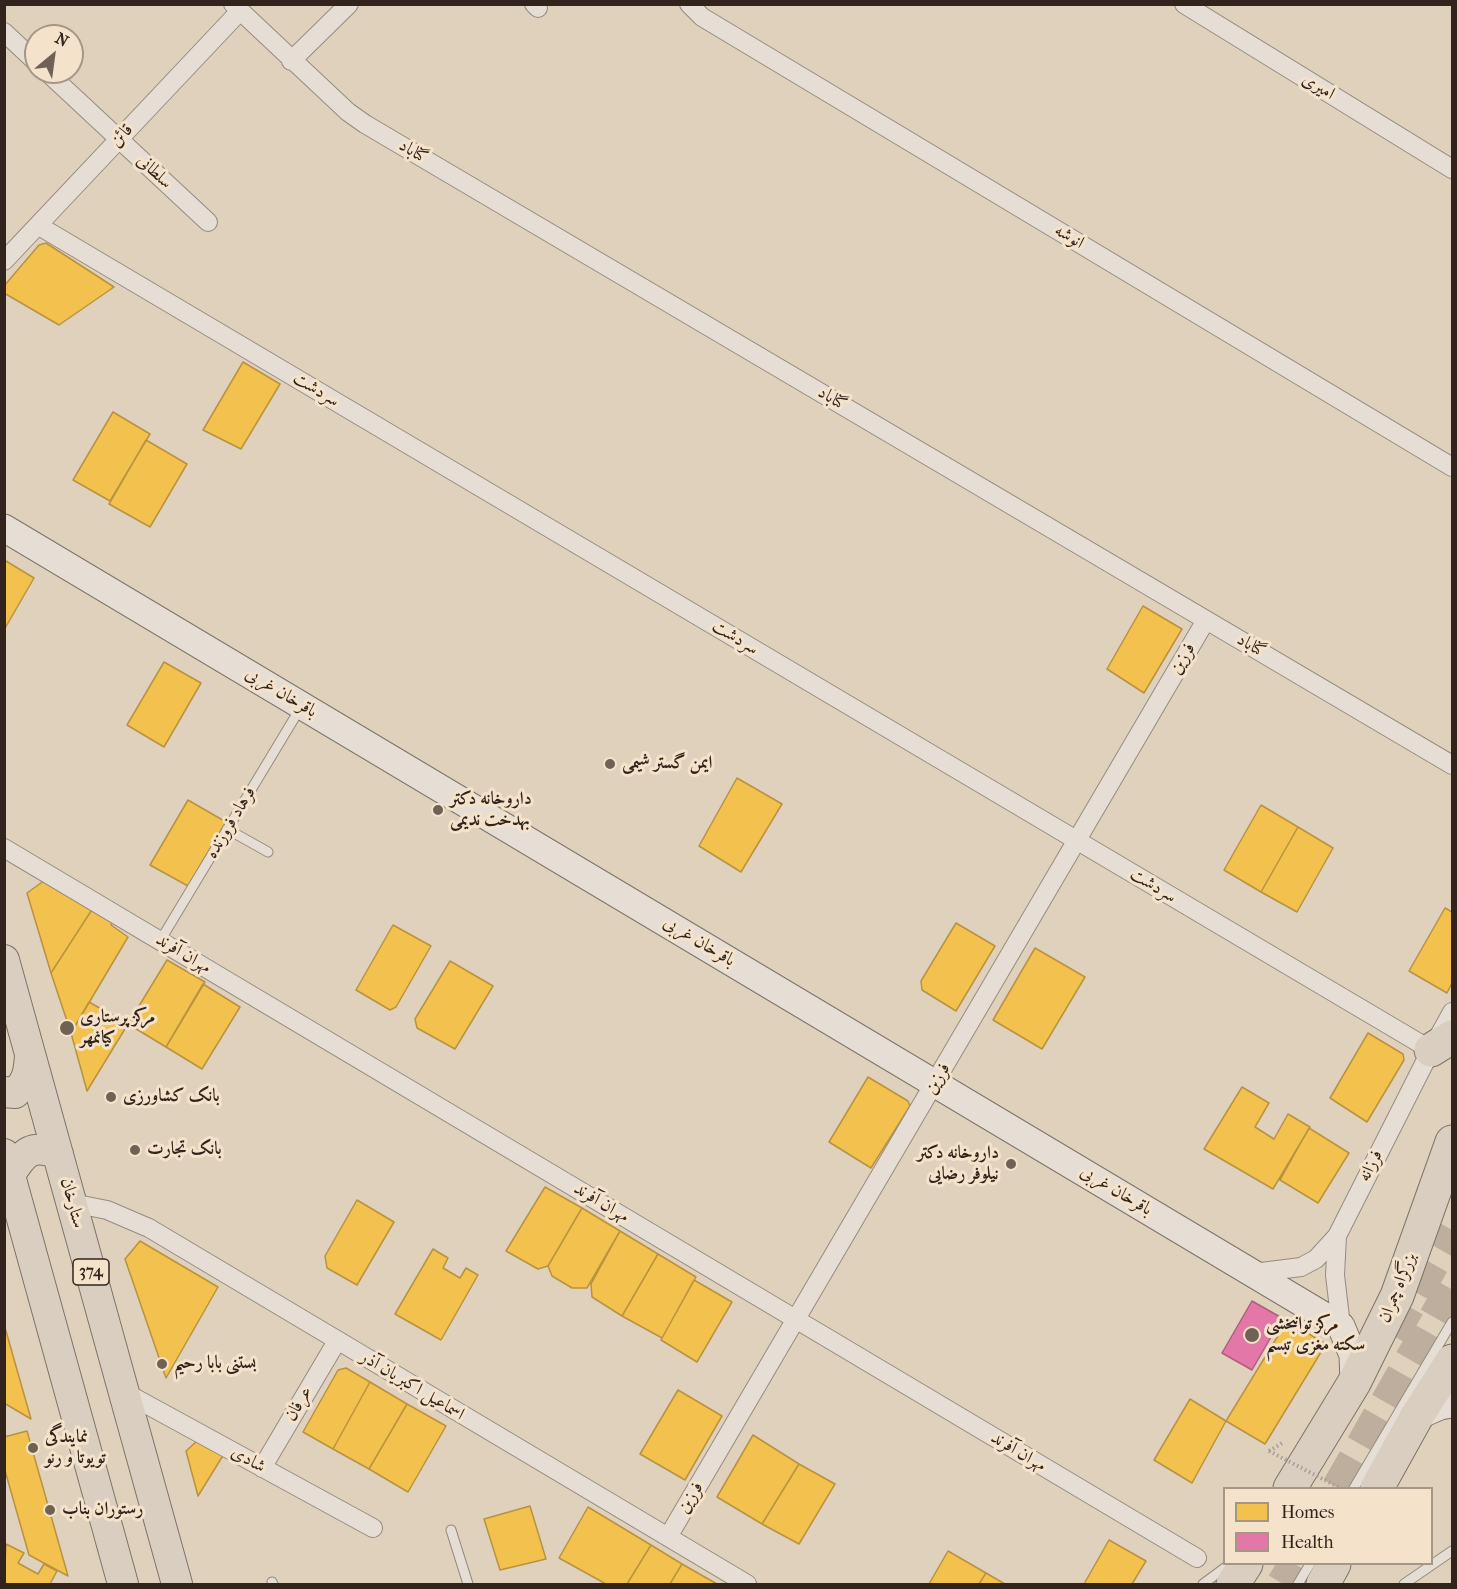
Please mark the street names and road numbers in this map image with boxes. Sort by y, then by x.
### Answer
street label: امیری [1298,69,1338,105]
street label: قائن [106,120,138,152]
street label: گناباد [395,135,431,169]
street label: سلطانی [132,150,176,194]
street label: انوشه [1050,220,1088,254]
street label: سردشت [289,368,343,412]
street label: گناباد [814,382,850,416]
street label: سردشت [708,616,762,660]
street label: گناباد [1233,629,1269,663]
street label: فرزین [1165,639,1201,679]
street label: باقرخان غربی [241,663,321,723]
street label: فرهاد فروزنده [201,783,261,863]
street label: سردشت [1126,864,1180,908]
street label: باقرخان غربی [659,912,739,972]
street label: مهران آفرند [151,929,215,979]
street label: فرزین [920,1059,956,1099]
street label: فرزانه [1354,1146,1388,1186]
street label: باقرخان غربی [1076,1161,1156,1221]
street label: ستارخان [55,1175,89,1231]
street label: مهران آفرند [569,1178,633,1228]
street label: بزرگراه چمران [1374,1250,1422,1326]
road number: 374 [73,1259,109,1285]
street label: اسماعیل اکبریان آذر [356,1346,468,1426]
street label: عرفان [280,1383,318,1425]
street label: مهران آفرند [986,1427,1050,1477]
street label: شادی [227,1442,269,1478]
street label: فرزین [673,1478,709,1518]

